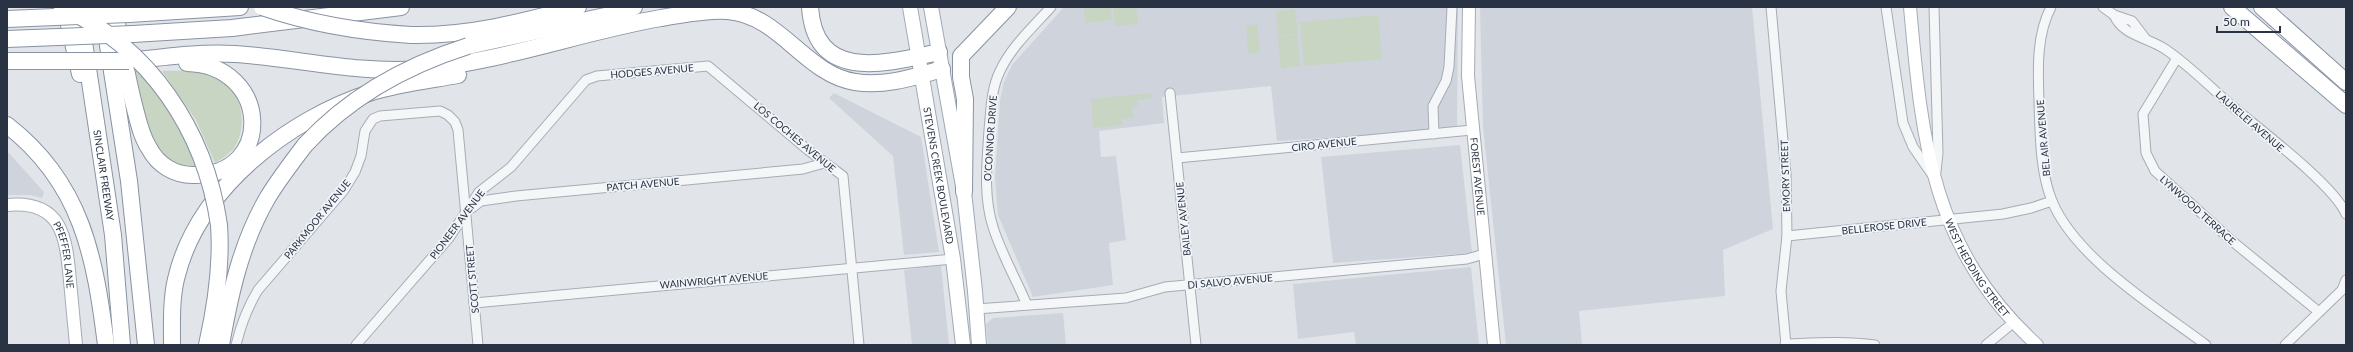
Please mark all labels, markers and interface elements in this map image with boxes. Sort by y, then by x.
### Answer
scale bar [2217,8,2280,34]
text: 50 m [2223,14,2250,29]
street label: HODGES AVENUE [610,61,694,81]
street label: LAURELEI AVENUE [2213,88,2287,154]
street label: O’CONNOR DRIVE [981,94,999,181]
street label: LOS COCHES AVENUE [752,99,838,175]
street label: BEL AIR AVENUE [2034,99,2052,177]
street label: STEVENS CREEK BOULEVARD [921,106,956,245]
street label: SINCLAIR FREEWAY [91,129,117,222]
street label: CIRO AVENUE [1291,135,1357,153]
street label: FOREST AVENUE [1468,137,1487,216]
street label: EMORY STREET [1778,139,1792,212]
street label: LYNWOOD TERRACE [2158,173,2238,247]
street label: PATCH AVENUE [606,175,680,193]
street label: PARKMOOR AVENUE [281,177,353,261]
street label: BAILEY AVENUE [1173,181,1193,257]
street label: PIONEER AVENUE [427,187,487,261]
street label: BELLEROSE DRIVE [1841,216,1927,236]
street label: WEST HEDDING STREET [1943,217,2012,319]
street label: PFEFFER LANE [51,219,77,289]
street label: SCOTT STREET [463,244,481,314]
street label: WAINWRIGHT AVENUE [659,269,769,291]
street label: DI SALVO AVENUE [1187,271,1273,291]

